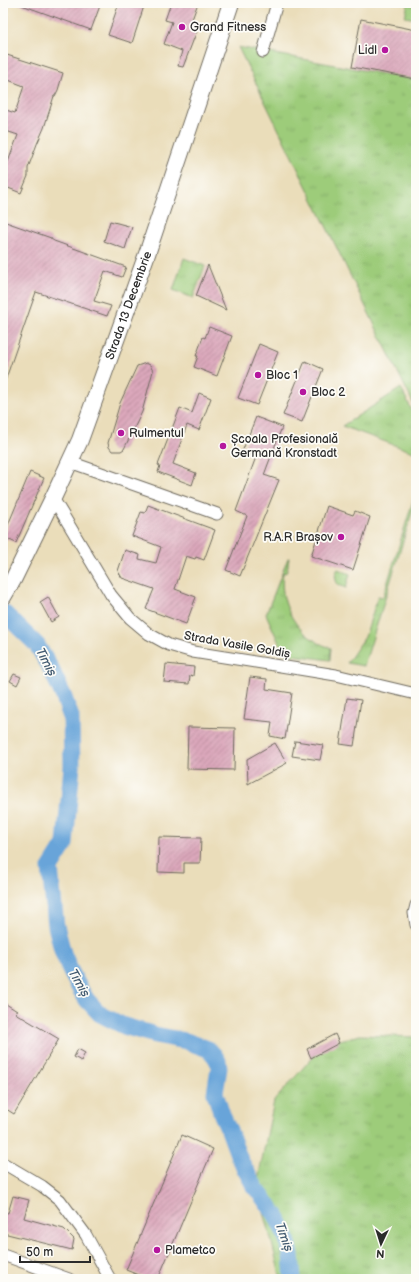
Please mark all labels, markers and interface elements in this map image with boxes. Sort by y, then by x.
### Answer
place label: Grand Fitness [190,20,266,35]
marker: Grand Fitness [177,22,187,32]
place label: Lidl [358,43,377,58]
marker: Lidl [380,45,390,55]
street label: Strada 13 Decembrie [102,249,155,362]
place label: Bloc 1 [266,368,298,383]
marker: Bloc 1 [253,370,263,380]
place label: Bloc 2 [311,385,345,400]
marker: Bloc 2 [298,387,308,397]
place label: Rulmentul [129,426,184,441]
marker: Rulmentul [116,428,126,438]
place label: Școala Profesională Germană Kronstadt [231,432,338,461]
marker: Școala Profesională Germană Kronstadt [218,441,228,451]
place label: R.A.R Brașov [263,530,333,545]
marker: R.A.R Brașov [336,532,346,542]
street label: Strada Vasile Goldiș [183,628,291,662]
water label: Timiș [32,645,60,679]
water label: Timiș [65,966,94,1000]
water label: Timiș [271,1220,297,1254]
north arrow [361,1224,401,1264]
scale bar [20,1238,90,1264]
place label: Plametco [165,1243,216,1258]
text: 50 m [26,1245,53,1260]
marker: Plametco [152,1245,162,1255]
text: N [376,1247,385,1260]

